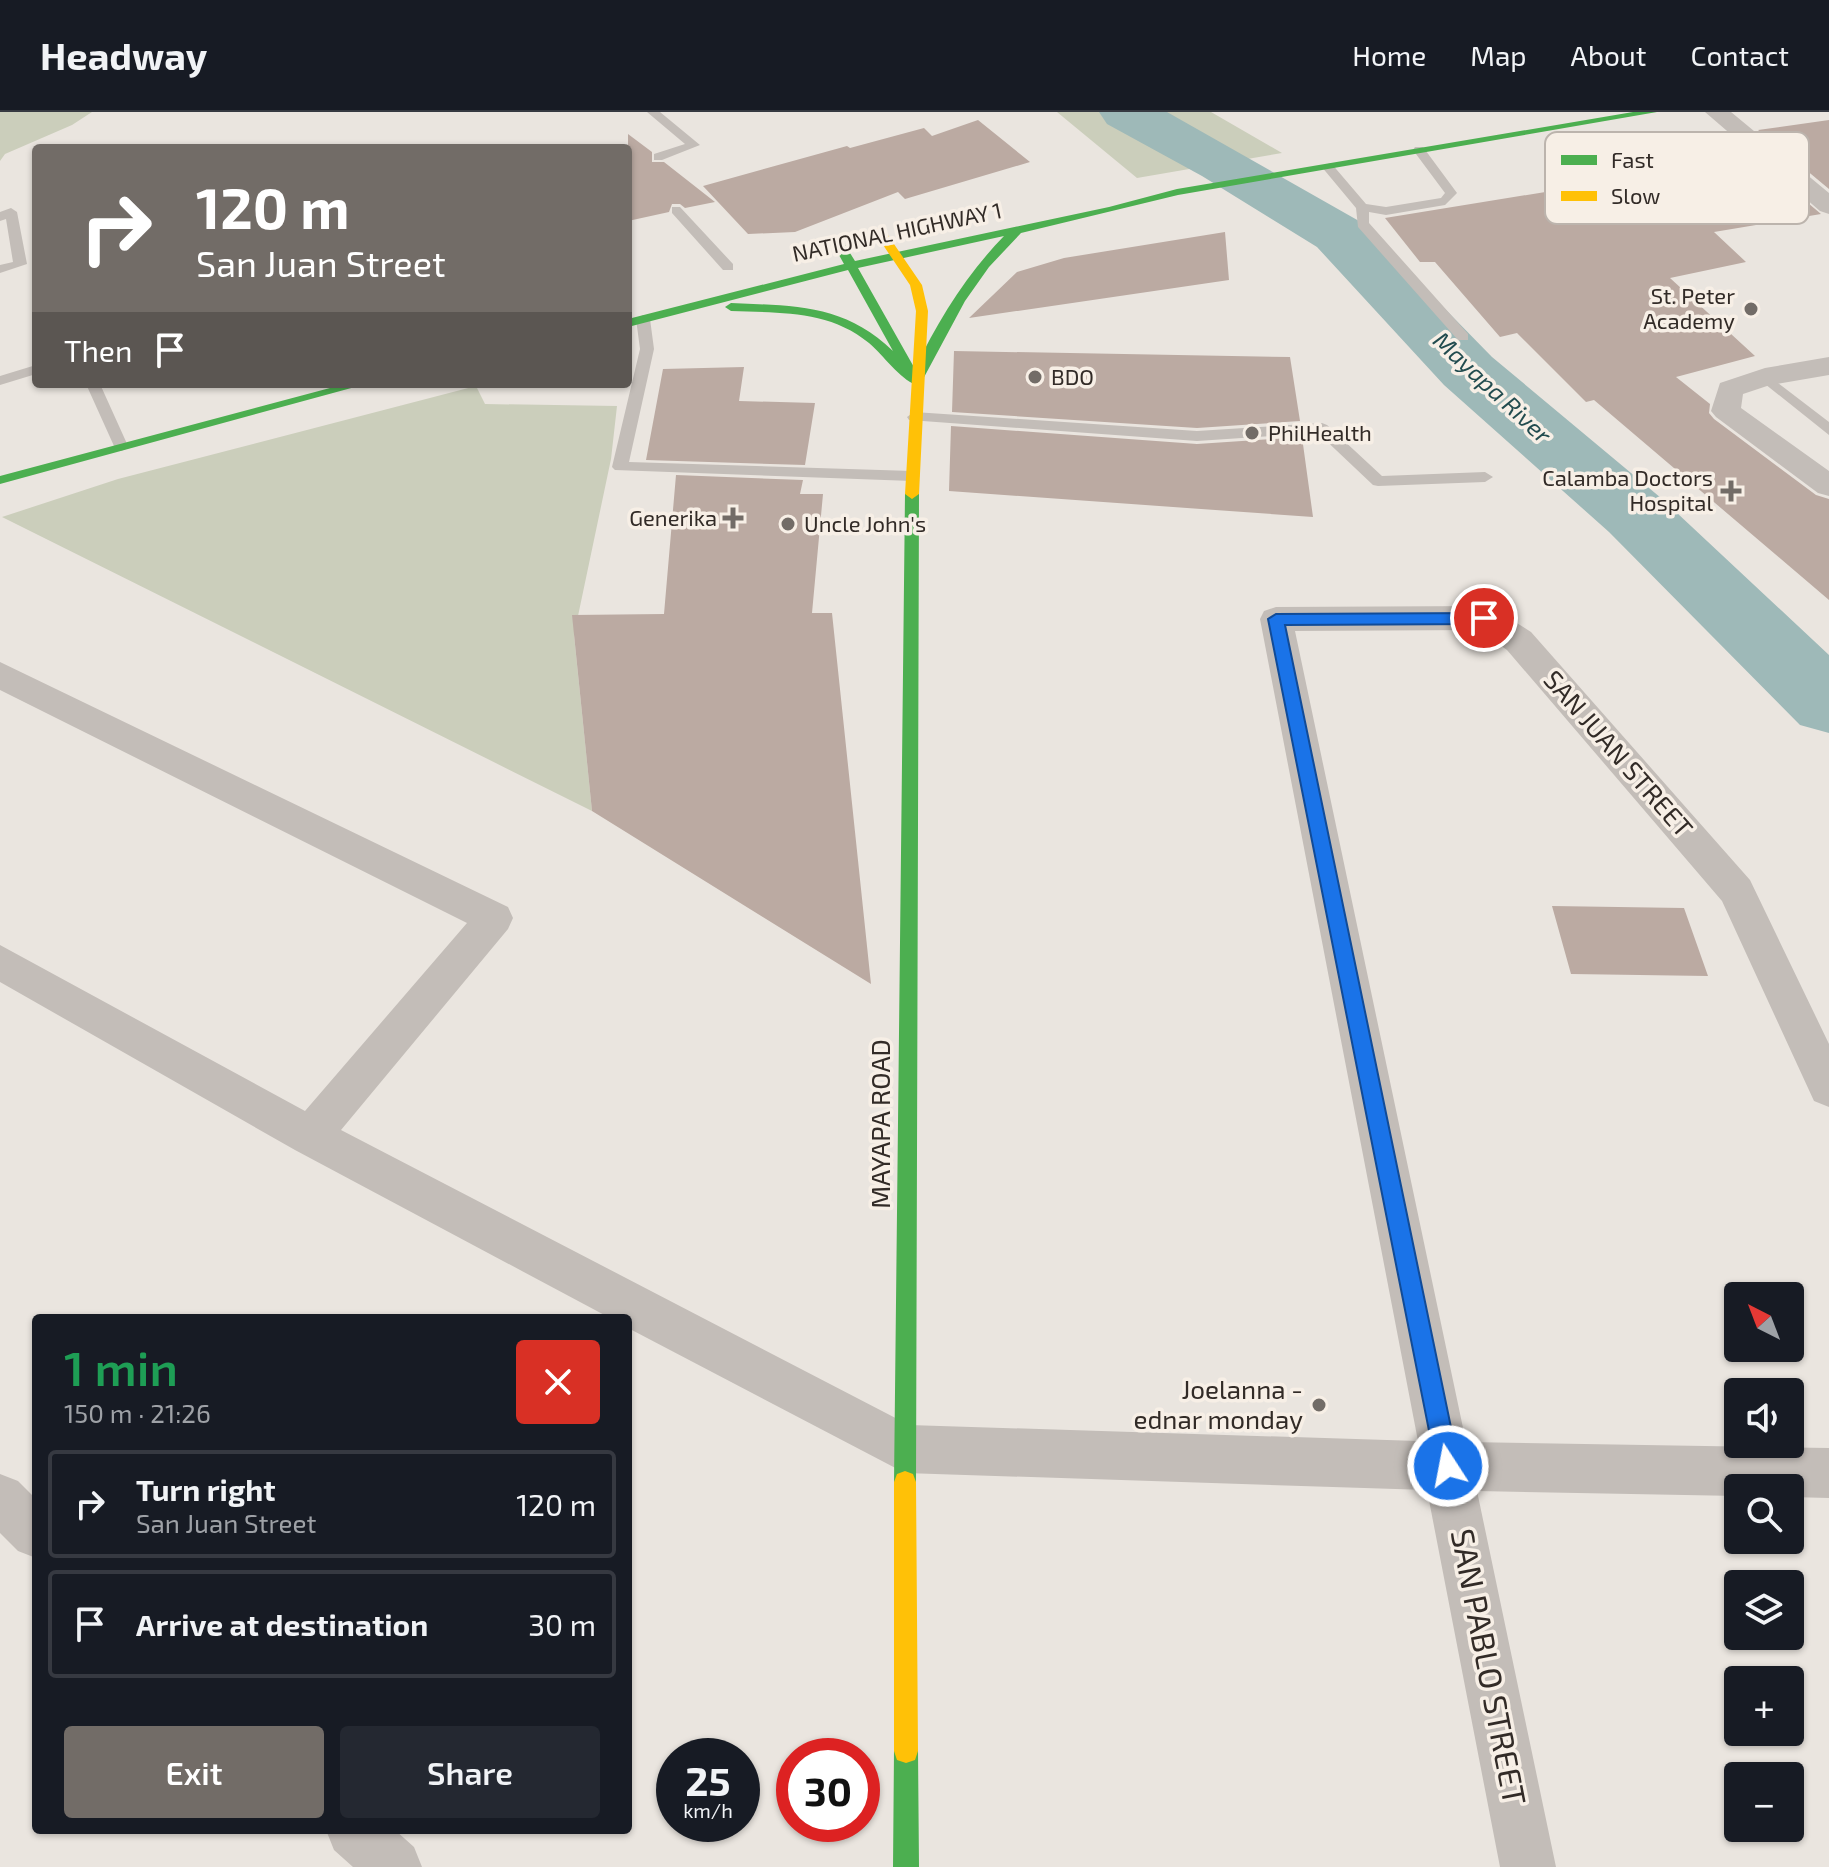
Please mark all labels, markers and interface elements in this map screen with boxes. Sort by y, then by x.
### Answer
text: Headway [40,32,207,78]
text: Home [1352,38,1426,72]
text: Map [1470,38,1527,72]
text: About [1571,38,1646,72]
text: Contact [1690,38,1789,72]
legend [1545,132,1809,224]
text: Fast [1611,146,1654,172]
text: 120 m [196,173,350,240]
icon: right [64,176,168,280]
text: Slow [1611,182,1660,208]
street label: NATIONAL HIGHWAY 1 [790,196,1004,266]
text: San Juan Street [196,241,446,284]
place label: St. Peter Academy [1643,282,1735,333]
marker: St. Peter Academy [1742,300,1760,318]
water label: Mayapa River [1428,325,1558,449]
icon: arrive [148,328,192,372]
text: Then [64,332,132,368]
place label: BDO [1051,363,1094,389]
marker: BDO [1026,368,1044,386]
place label: PhilHealth [1268,419,1372,445]
marker: PhilHealth [1243,424,1261,442]
place label: Calamba Doctors Hospital [1542,464,1713,515]
marker: Calamba Doctors Hospital [1720,480,1742,502]
place label: Generika [629,504,717,530]
marker: Generika [724,509,742,527]
place label: Uncle John's [804,510,926,536]
marker: Uncle John's [779,515,797,533]
pin [1450,584,1518,652]
icon: arrive [1462,596,1506,640]
street label: SAN JUAN STREET [1538,663,1700,843]
street label: MAYAPA ROAD [864,1039,895,1209]
north arrow [1724,1282,1804,1362]
map controls [1724,1282,1804,1842]
text: 1 min [64,1338,178,1396]
button: close [516,1340,600,1424]
place label: Joelanna - ednar monday [1134,1373,1303,1434]
button: sound [1724,1378,1804,1458]
marker: Joelanna - ednar monday [1310,1396,1328,1414]
text: 150 m · 21:26 [64,1397,211,1428]
position arrow [1406,1424,1490,1508]
text: Turn right [136,1471,276,1507]
button: search [1724,1474,1804,1554]
icon: right [68,1482,112,1526]
text: 120 m [516,1486,596,1522]
text: San Juan Street [136,1507,316,1538]
street label: SAN PABLO STREET [1445,1525,1535,1808]
button: layers [1724,1570,1804,1650]
icon: arrive [68,1602,112,1646]
text: Arrive at destination [136,1606,428,1642]
text: 30 m [528,1606,596,1642]
button: + [1724,1666,1804,1746]
button: Exit [64,1726,324,1818]
button: Share [340,1726,600,1818]
speed limit sign: 30 [776,1738,880,1842]
text: 25 [685,1756,731,1804]
button: − [1724,1762,1804,1842]
text: km/h [683,1798,733,1822]

